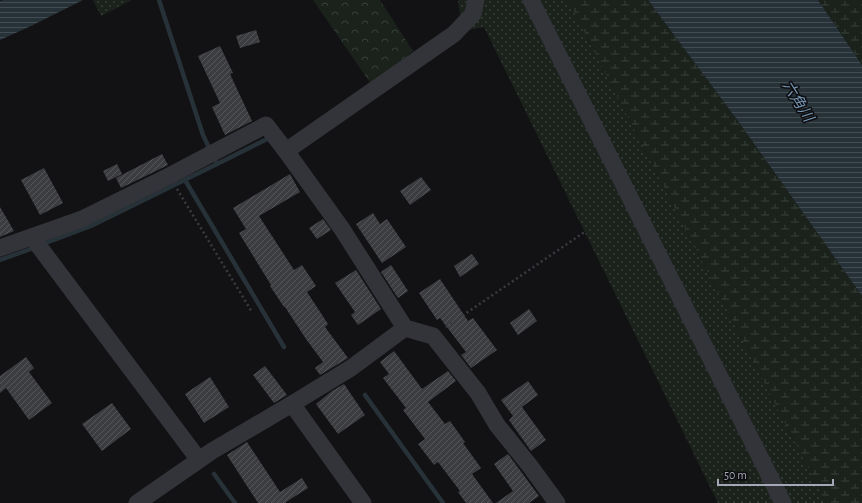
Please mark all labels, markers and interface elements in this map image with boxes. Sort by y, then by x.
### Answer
water label: 六角川 [779,78,818,126]
scale bar [718,461,833,487]
text: 50 m [724,469,747,481]

